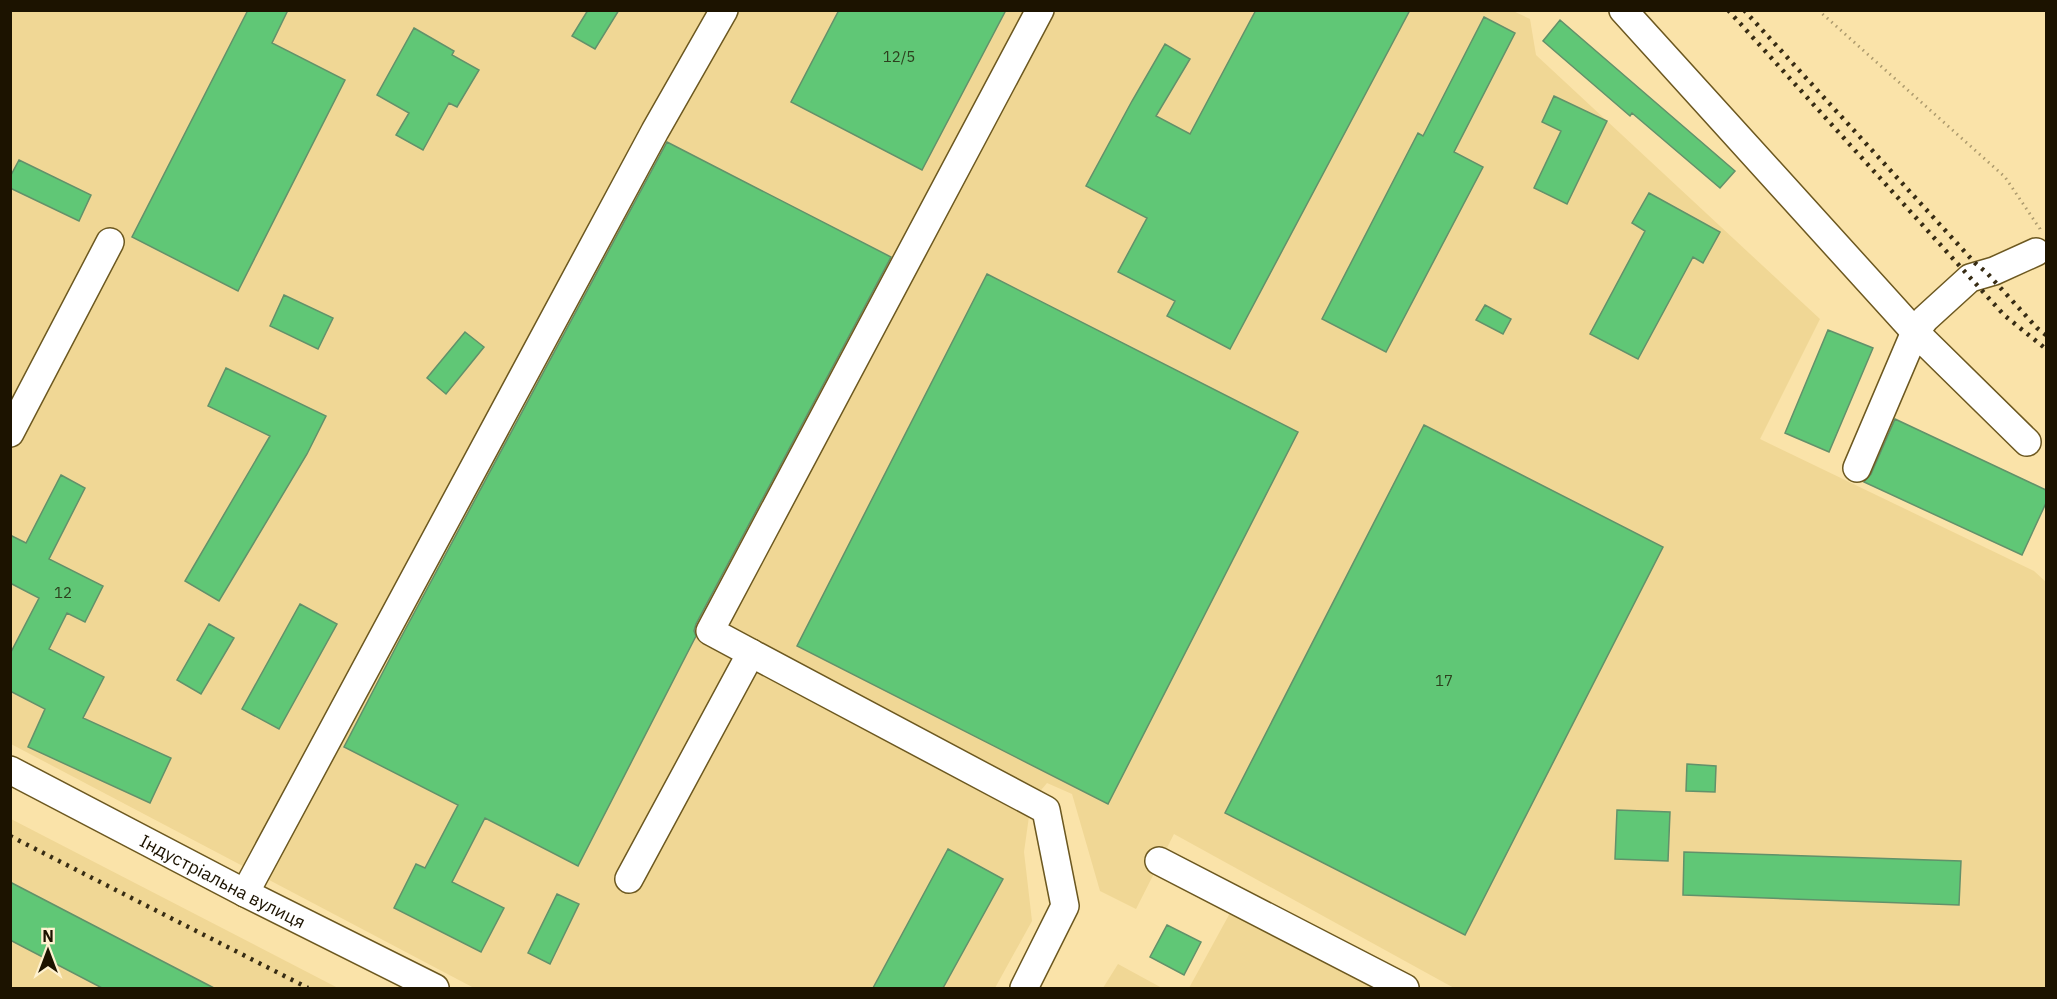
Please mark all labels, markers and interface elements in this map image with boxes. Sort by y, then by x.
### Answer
house number: 12/5 [883,47,915,66]
house number: 12 [54,583,72,602]
house number: 17 [1435,671,1453,690]
street label: Індустріальна вулиця [136,829,310,933]
north arrow [18,921,78,981]
text: N [42,926,54,946]

